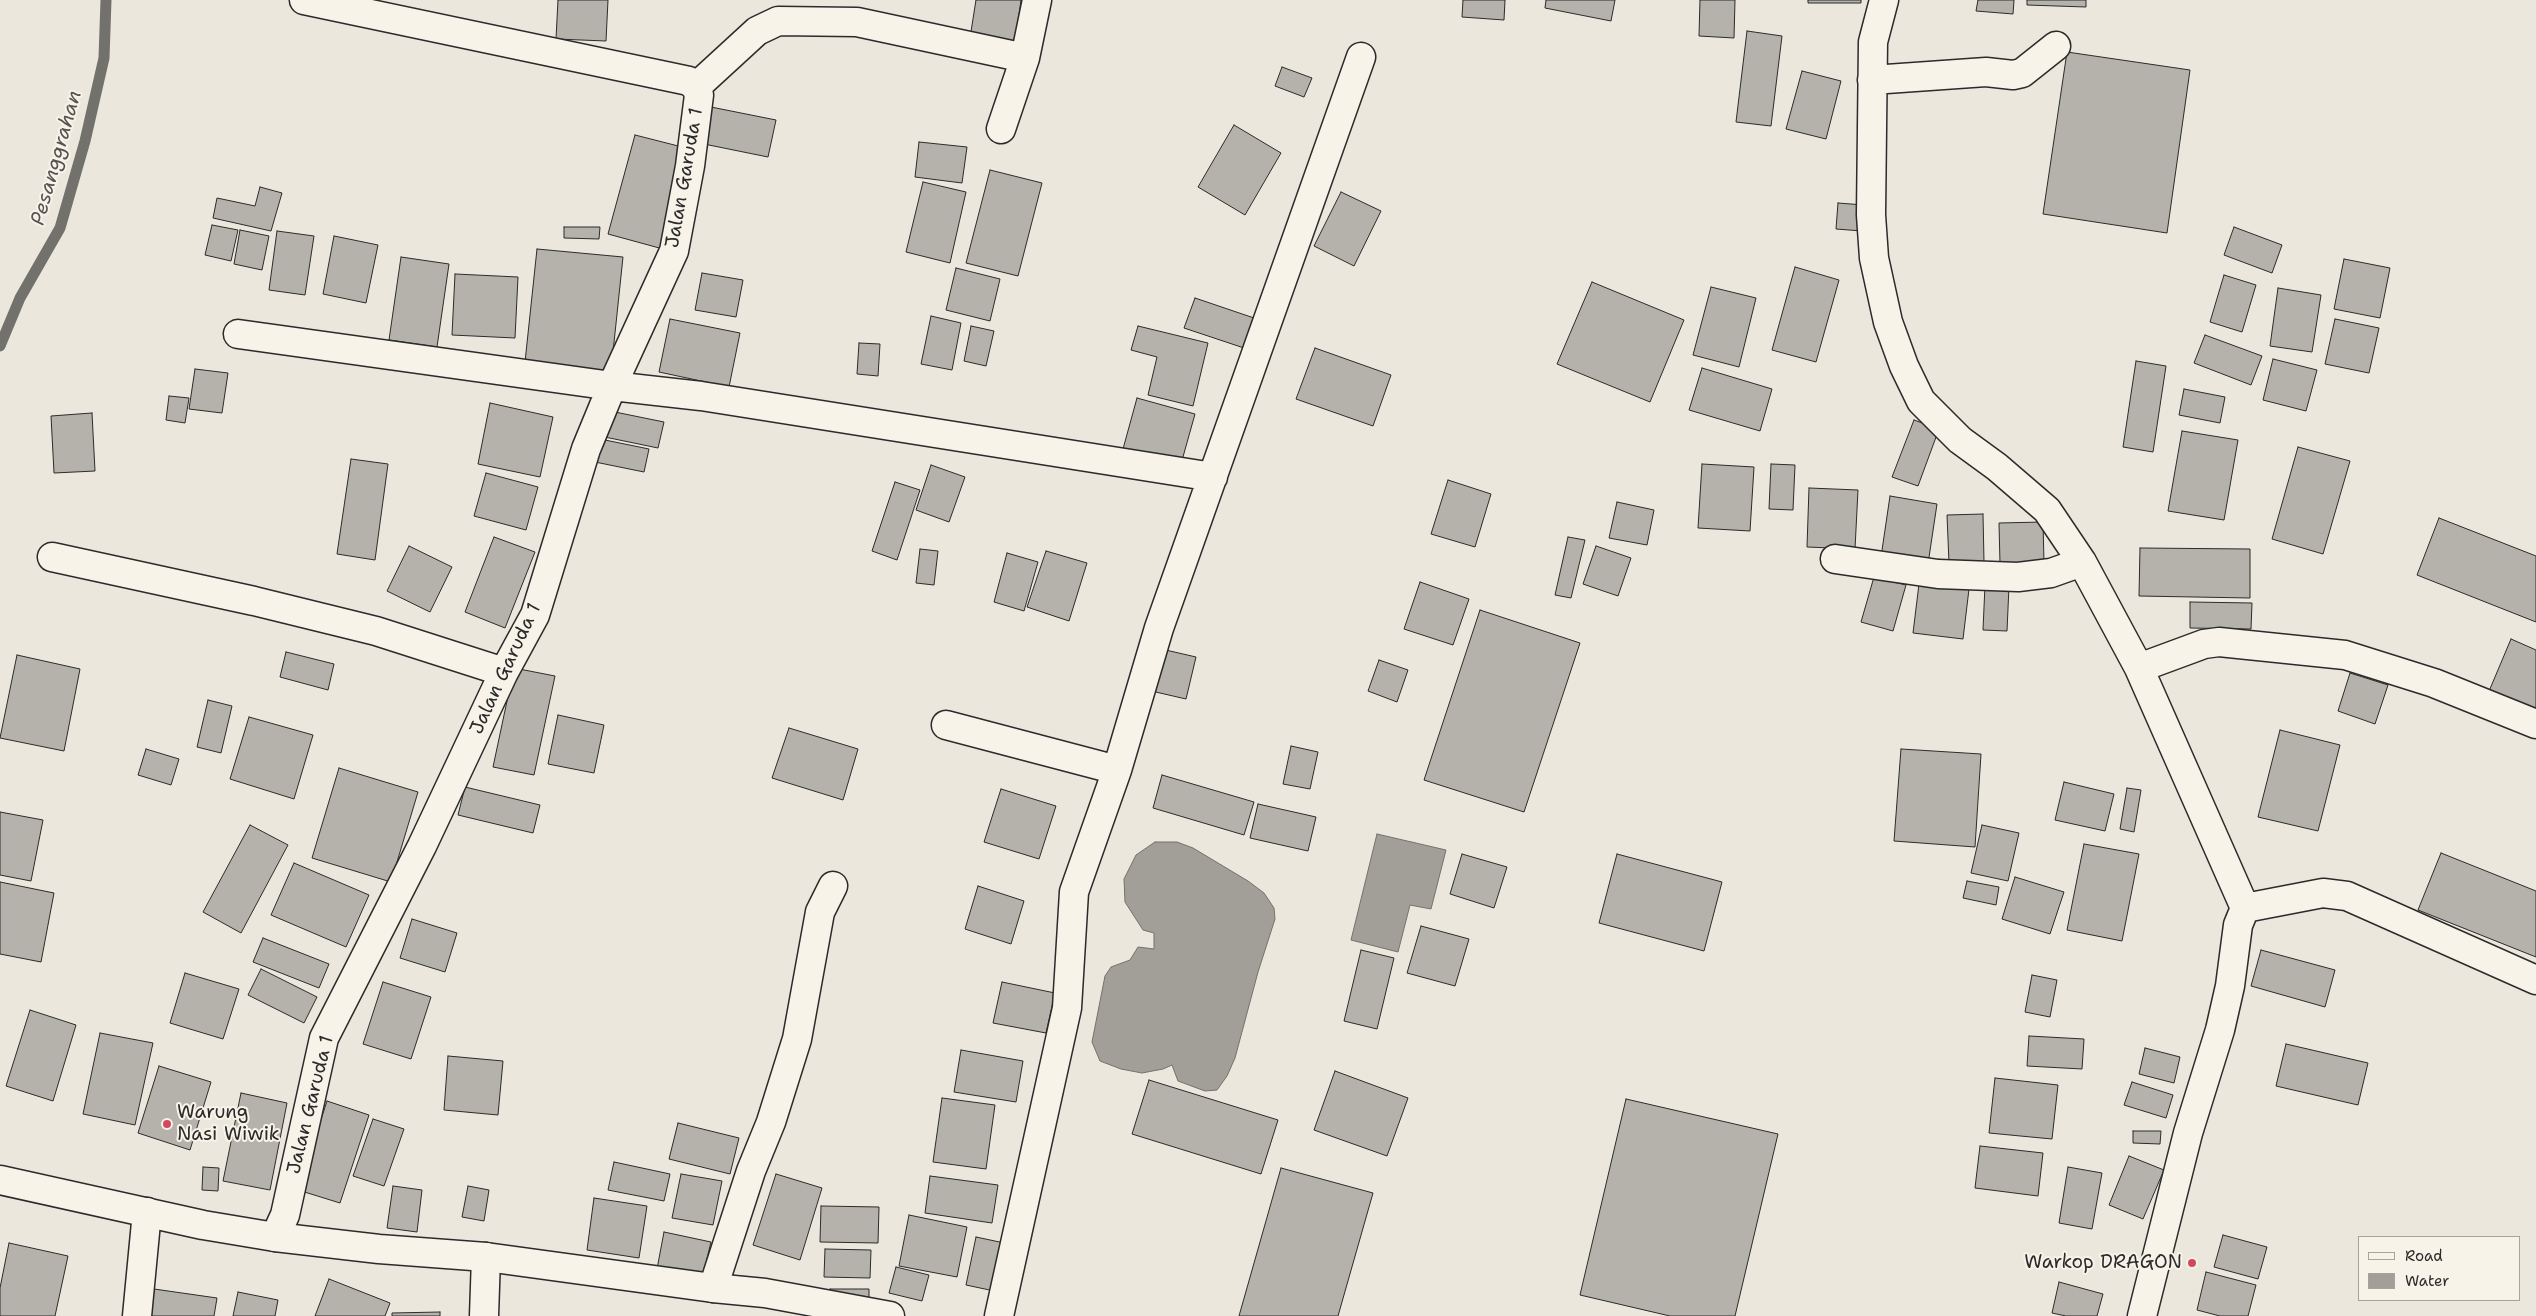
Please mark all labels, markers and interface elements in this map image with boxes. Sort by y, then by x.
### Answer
water label: Pesanggrahan [26,88,88,228]
street label: Jalan Garuda 1 [661,106,709,250]
street label: Jalan Garuda 1 [466,600,546,738]
street label: Jalan Garuda 1 [283,1033,339,1177]
place label: Warung Nasi Wiwik [177,1102,280,1146]
marker: Warung Nasi Wiwik [161,1118,173,1130]
legend [2358,1236,2521,1301]
text: Road [2405,1246,2443,1266]
place label: Warkop DRAGON [2024,1252,2182,1274]
marker: Warkop DRAGON [2186,1257,2198,1269]
text: Water [2405,1271,2449,1291]

